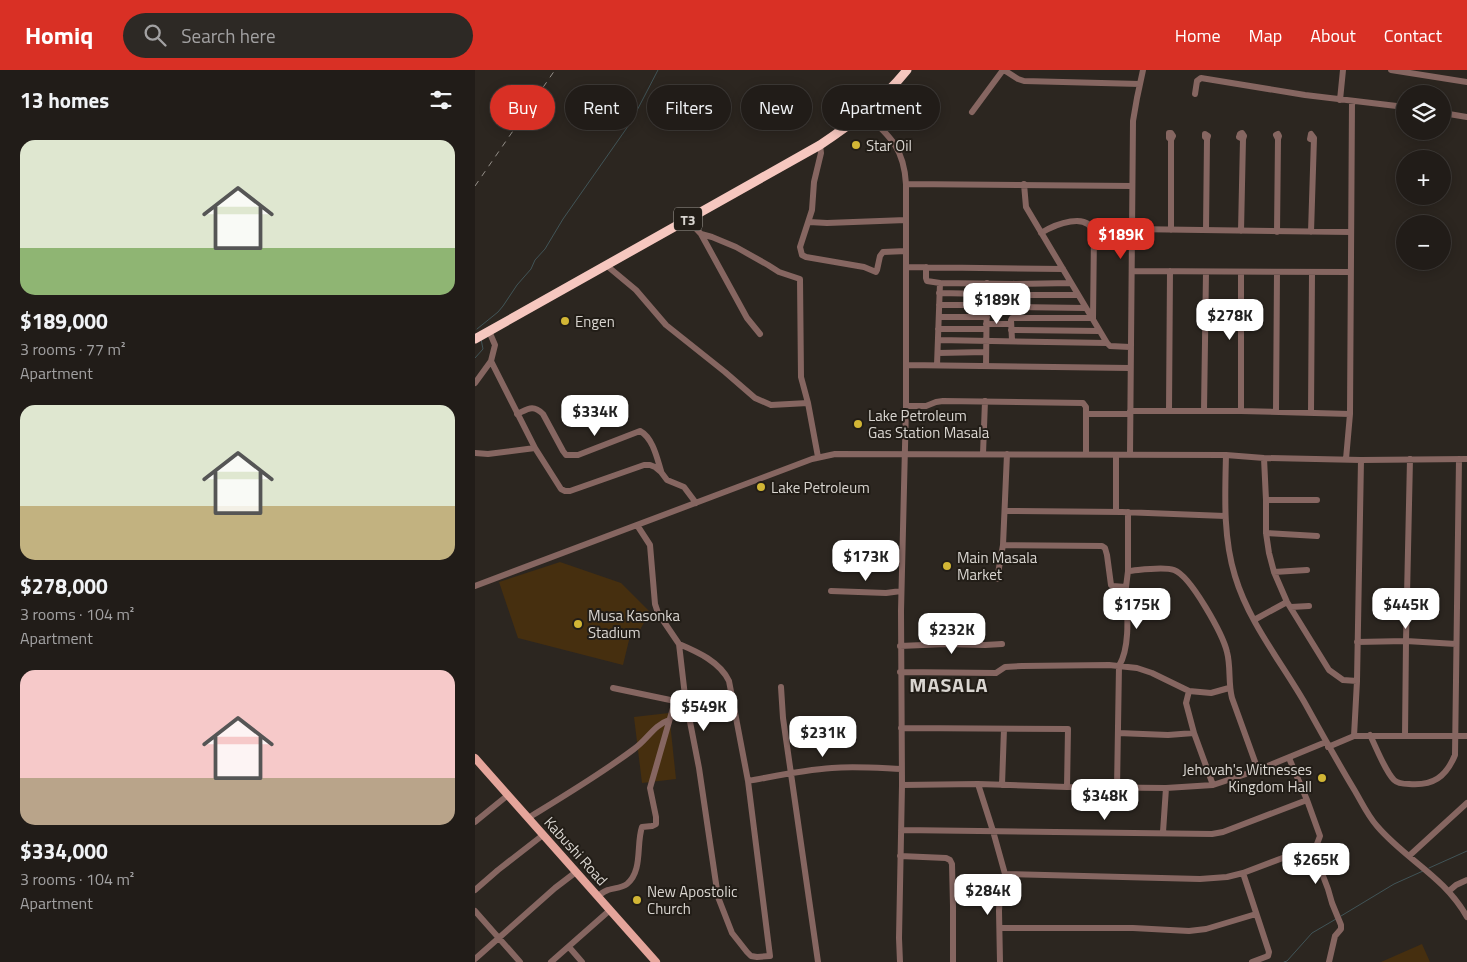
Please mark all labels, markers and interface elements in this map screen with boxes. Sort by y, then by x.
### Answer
search box [123,13,473,58]
text: Homiq [25,17,93,53]
icon: search [141,21,169,49]
text: Search here [181,21,275,50]
text: Home [1175,22,1221,49]
text: Map [1249,22,1282,49]
text: About [1310,22,1356,49]
text: Contact [1384,22,1442,49]
text: 13 homes [20,84,109,116]
chip: Buy [490,85,555,130]
chip: Rent [565,85,637,130]
chip: Filters [647,85,731,130]
chip: New [741,85,812,130]
chip: Apartment [822,85,940,130]
map controls [1396,85,1451,270]
button: layers [1396,85,1451,140]
icon: filters [427,86,455,114]
place label: Star Oil [866,134,912,157]
marker: Star Oil [850,139,862,151]
button: + [1396,150,1451,205]
icon: home [193,173,283,263]
road number: T3 [674,208,702,230]
button: − [1396,215,1451,270]
pin: $189K [1086,218,1156,260]
text: $189K [1098,222,1144,246]
pin: $189K [962,282,1032,325]
text: $189K [974,287,1020,311]
pin: $278K [1195,298,1265,341]
text: $278K [1207,303,1253,327]
text: $189,000 [20,305,108,337]
place label: Engen [575,310,615,333]
marker: Engen [559,315,571,327]
text: 3 rooms · 77 m² [20,337,125,361]
text: Apartment [20,361,93,385]
pin: $334K [560,394,630,437]
text: $334K [572,399,618,423]
place label: Lake Petroleum Gas Station Masala [868,404,990,444]
marker: Lake Petroleum Gas Station Masala [852,418,864,430]
icon: home [193,438,283,528]
place label: Lake Petroleum [771,476,870,499]
marker: Lake Petroleum [755,481,767,493]
pin: $173K [831,540,901,582]
text: $173K [843,544,889,568]
place label: Main Masala Market [957,546,1038,586]
marker: Main Masala Market [941,560,953,572]
text: $278,000 [20,570,108,602]
pin: $175K [1102,588,1172,630]
pin: $445K [1371,588,1441,630]
text: $175K [1114,592,1160,616]
text: $445K [1383,592,1429,616]
text: 3 rooms · 104 m² [20,602,134,626]
place label: Musa Kasonka Stadium [588,604,680,644]
pin: $232K [917,612,987,655]
text: $232K [929,617,975,641]
marker: Musa Kasonka Stadium [572,618,584,630]
text: Apartment [20,626,93,650]
district label: MASALA [909,669,989,700]
pin: $549K [669,690,739,732]
text: $549K [681,694,727,718]
icon: home [193,703,283,793]
pin: $231K [788,716,858,758]
text: $231K [800,720,846,744]
place label: Jehovah's Witnesses Kingdom Hall [1183,758,1312,798]
marker: Jehovah's Witnesses Kingdom Hall [1316,772,1328,784]
pin: $348K [1070,778,1140,821]
text: $348K [1082,783,1128,807]
street label: Kabushi Road [539,811,613,891]
text: $334,000 [20,835,108,867]
pin: $265K [1281,842,1351,885]
text: $265K [1293,847,1339,871]
text: 3 rooms · 104 m² [20,867,134,891]
pin: $284K [953,874,1023,916]
text: $284K [965,878,1011,902]
place label: New Apostolic Church [647,880,738,920]
text: Apartment [20,891,93,915]
marker: New Apostolic Church [631,894,643,906]

